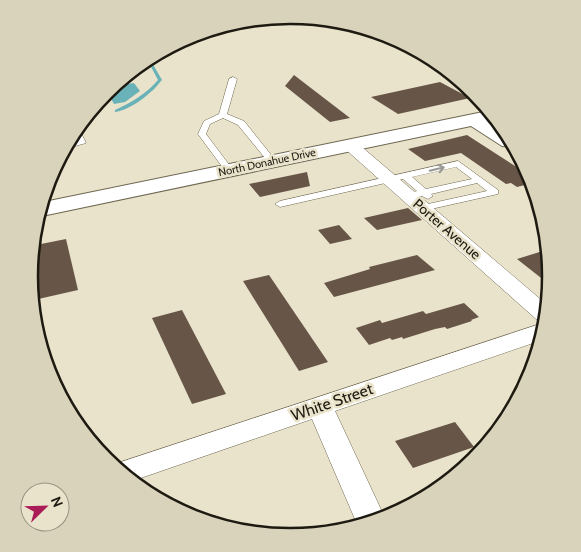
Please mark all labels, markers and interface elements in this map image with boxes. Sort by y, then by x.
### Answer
street label: North Donahue Drive [217,145,317,179]
one-way arrow [428,164,444,173]
street label: Porter Avenue [409,195,485,263]
street label: White Street [289,379,376,425]
north arrow [20,482,70,532]
text: N [47,494,67,510]

